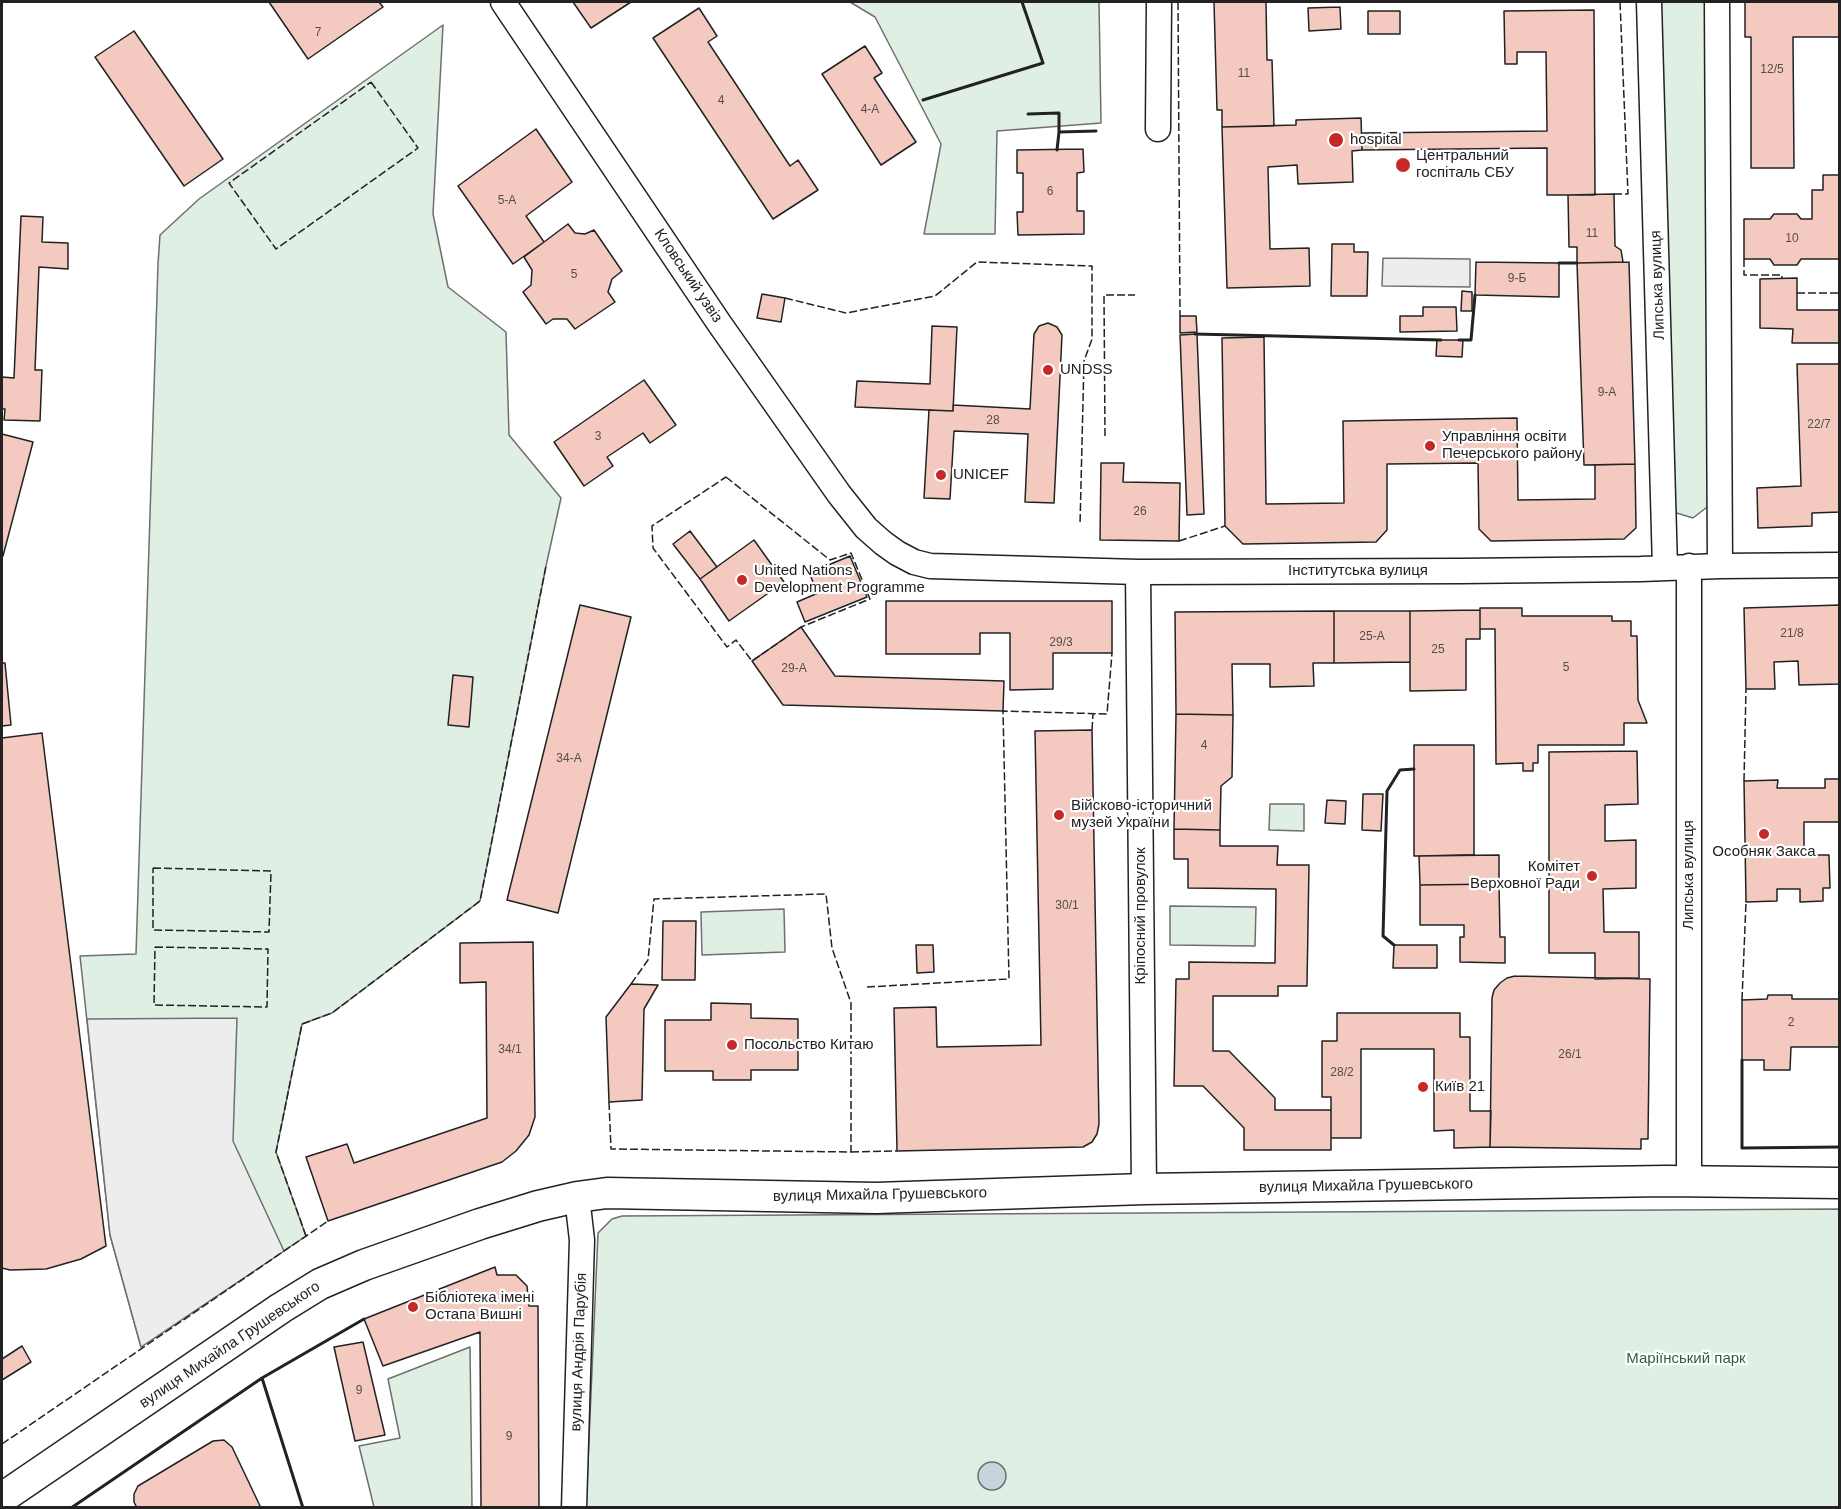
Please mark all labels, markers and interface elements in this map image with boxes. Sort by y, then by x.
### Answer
house number: 7 [315,26,321,40]
house number: 12/5 [1760,63,1784,77]
house number: 11 [1238,67,1250,81]
house number: 4 [718,94,724,108]
house number: 4-А [861,103,879,117]
marker: hospital [1327,131,1345,149]
place label: hospital [1350,131,1402,149]
place label: Центральний госпіталь СБУ [1416,147,1514,182]
marker: Центральний госпіталь СБУ [1394,156,1412,174]
house number: 6 [1047,185,1053,199]
house number: 5-А [498,194,516,208]
street label: Кловський узвіз [650,226,726,326]
house number: 11 [1586,227,1598,241]
street label: Липська вулиця [1647,230,1669,340]
house number: 10 [1785,232,1799,246]
house number: 5 [571,268,577,282]
house number: 9-Б [1508,272,1526,286]
place label: UNDSS [1060,361,1113,379]
marker: UNDSS [1041,363,1055,377]
house number: 9-А [1598,386,1616,400]
house number: 28 [986,414,1000,428]
house number: 22/7 [1807,418,1831,432]
place label: Управління освіти Печерського району [1442,428,1582,463]
house number: 3 [595,430,601,444]
marker: Управління освіти Печерського району [1423,439,1437,453]
place label: UNICEF [953,466,1009,484]
marker: UNICEF [934,468,948,482]
house number: 26 [1133,505,1147,519]
place label: United Nations Development Programme [754,562,925,597]
street label: Інститутська вулиця [1288,562,1428,580]
marker: United Nations Development Programme [735,573,749,587]
house number: 21/8 [1780,627,1804,641]
house number: 25-А [1359,630,1385,644]
house number: 29/3 [1049,636,1073,650]
house number: 25 [1431,643,1445,657]
house number: 5 [1563,661,1569,675]
house number: 29-А [781,662,807,676]
house number: 4 [1201,739,1207,753]
house number: 34-А [556,752,582,766]
place label: Війсково-історичний музей України [1071,797,1212,832]
marker: Війсково-історичний музей України [1052,808,1066,822]
street label: Липська вулиця [1680,820,1698,930]
marker: Особняк Закса [1757,827,1771,841]
place label: Особняк Закса [1712,843,1816,861]
street label: Кріпосний провулок [1132,847,1150,985]
place label: Комітет Верховної Ради [1470,858,1580,893]
marker: Комітет Верховної Ради [1585,869,1599,883]
house number: 30/1 [1055,899,1079,913]
house number: 2 [1788,1016,1794,1030]
place label: Посольство Китаю [744,1036,873,1054]
marker: Посольство Китаю [725,1038,739,1052]
house number: 34/1 [498,1043,522,1057]
house number: 26/1 [1558,1048,1582,1062]
house number: 28/2 [1330,1066,1354,1080]
place label: Київ 21 [1435,1078,1485,1096]
marker: Київ 21 [1416,1080,1430,1094]
street label: вулиця Михайла Грушевського [1259,1175,1473,1197]
street label: вулиця Михайла Грушевського [773,1184,987,1206]
street label: вулиця Андрія Парубія [567,1272,591,1432]
street label: вулиця Михайла Грушевського [136,1278,324,1412]
place label: Бібліотека імені Остапа Вишні [425,1289,534,1324]
marker: Бібліотека імені Остапа Вишні [406,1300,420,1314]
park label: Маріїнський парк [1626,1350,1746,1368]
house number: 9 [356,1384,362,1398]
house number: 9 [506,1430,512,1444]

